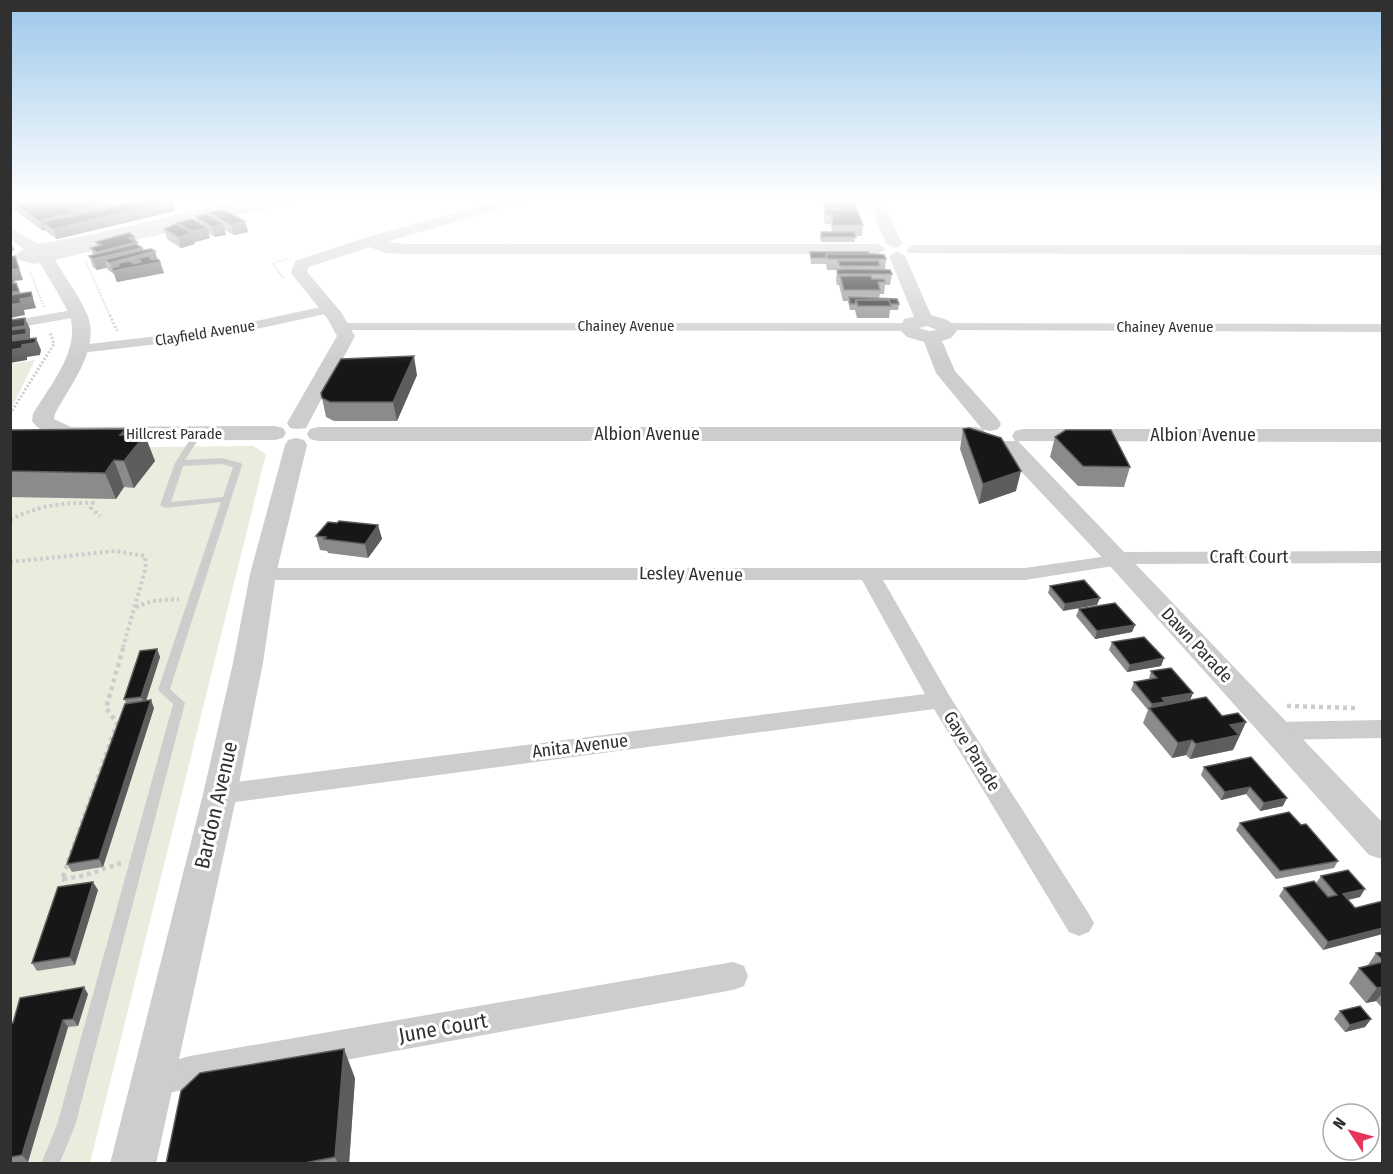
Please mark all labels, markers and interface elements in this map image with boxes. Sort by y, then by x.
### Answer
street label: Clayfield Avenue [154,316,256,350]
street label: Chainey Avenue [577,317,675,335]
street label: Chainey Avenue [1116,318,1214,336]
street label: Albion Avenue [594,423,700,445]
street label: Albion Avenue [1150,424,1256,446]
street label: Hillcrest Parade [126,425,222,443]
street label: Craft Court [1210,546,1289,568]
street label: Lesley Avenue [639,562,743,586]
street label: Dawn Parade [1157,603,1237,687]
street label: Gaye Parade [939,707,1005,795]
street label: Anita Avenue [531,729,629,763]
street label: Bardon Avenue [189,739,243,871]
street label: June Court [397,1007,489,1049]
north arrow [1321,1102,1381,1162]
text: N [1329,1114,1350,1133]

